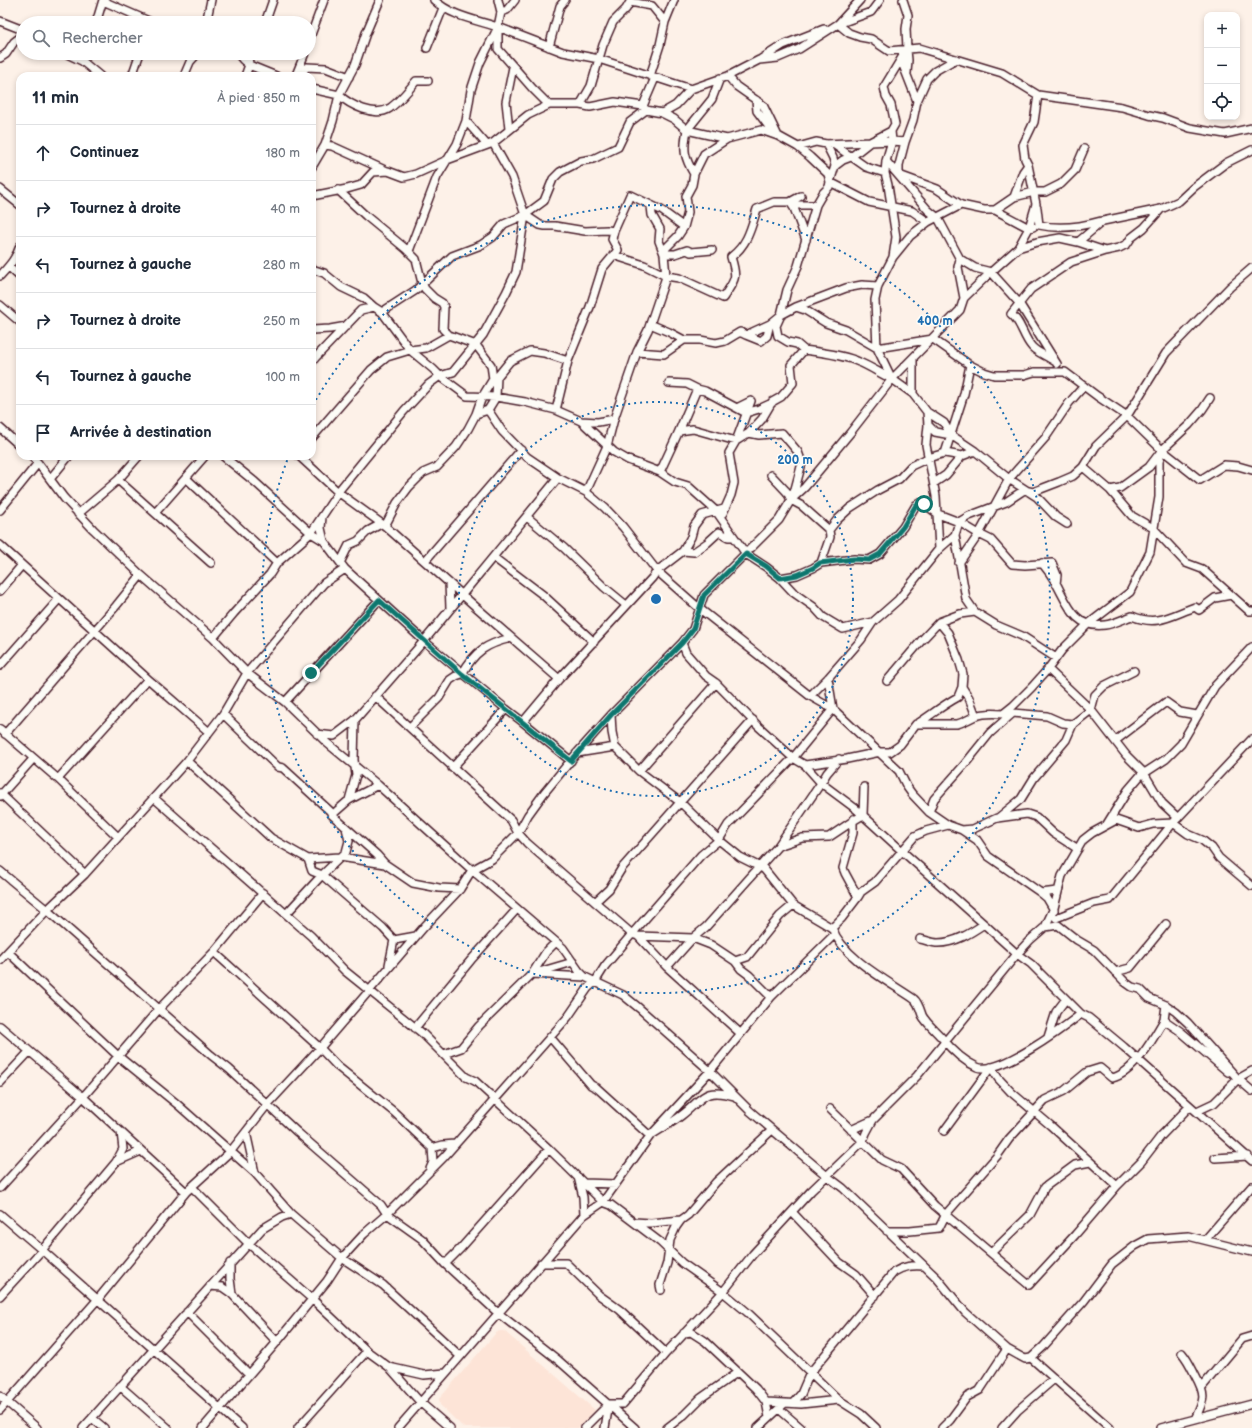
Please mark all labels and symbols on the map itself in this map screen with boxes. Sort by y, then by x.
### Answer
text: 400 m [917,314,953,329]
text: 200 m [777,453,813,468]
route start [915,495,933,513]
centre of rings [649,592,663,606]
route end [302,664,320,682]

